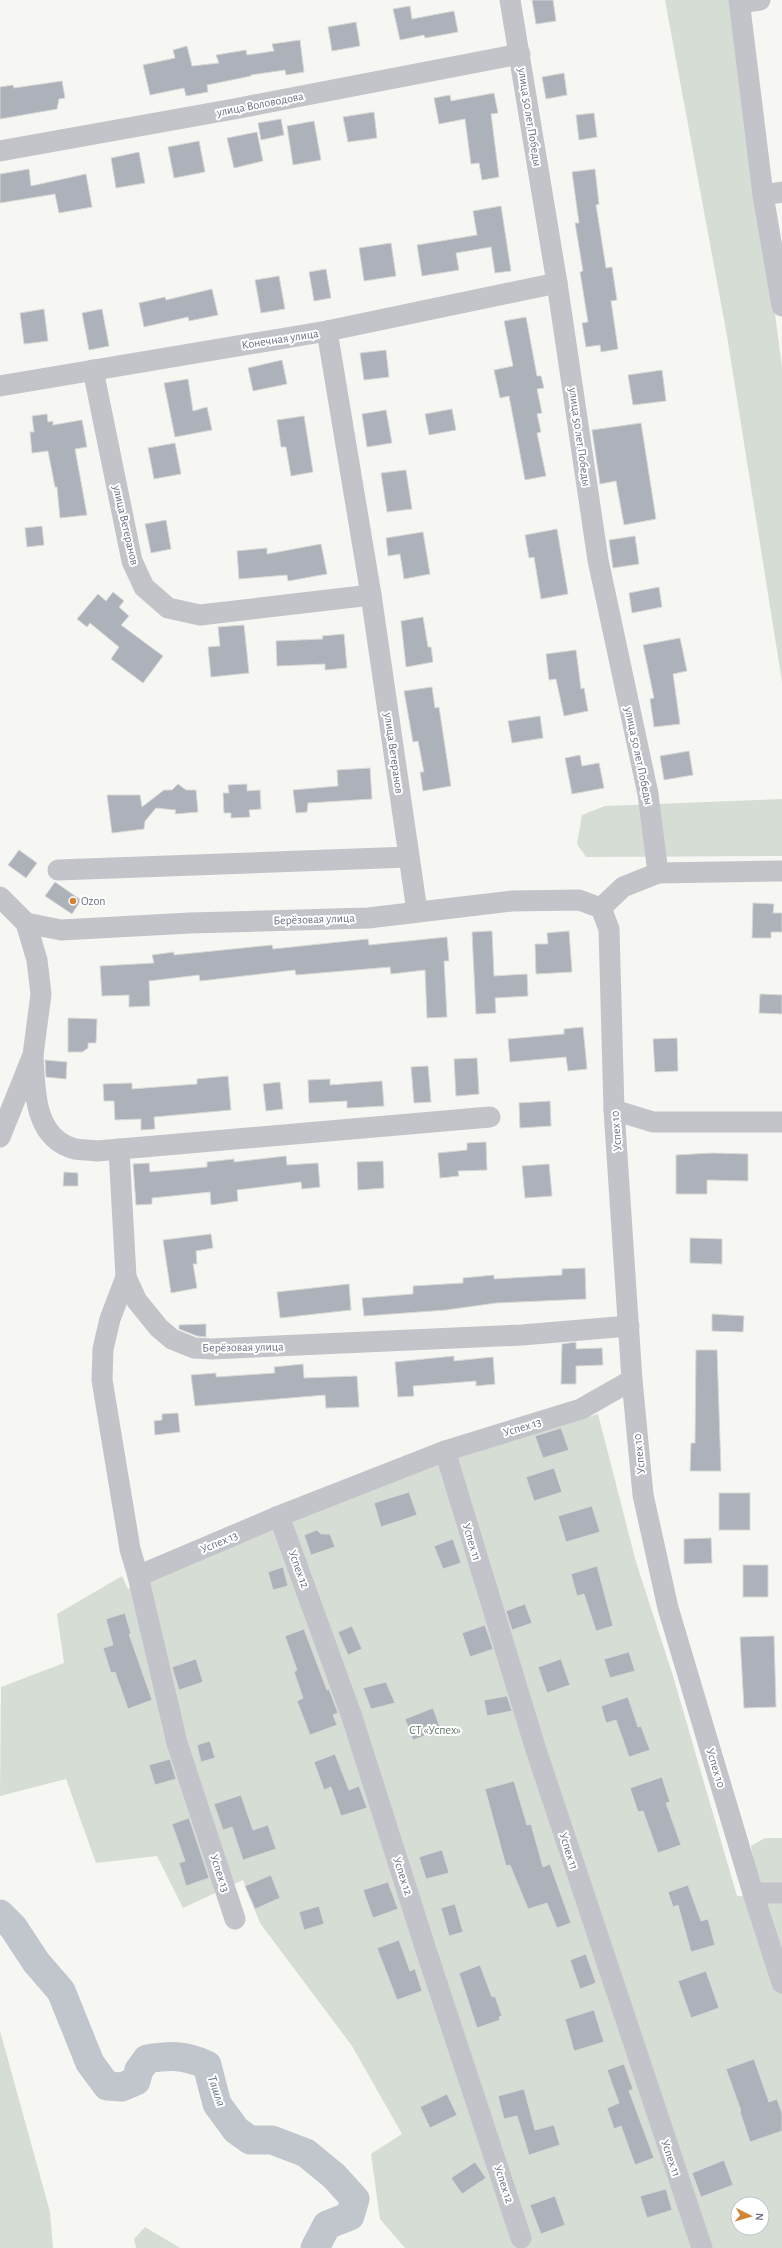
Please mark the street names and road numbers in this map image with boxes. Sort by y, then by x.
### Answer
street label: улица 50 лет Победы [515,66,544,167]
street label: улица Воловодова [215,90,305,119]
street label: Конечная улица [241,327,320,352]
street label: улица 50 лет Победы [566,386,593,487]
street label: улица Ветеранов [110,483,141,567]
street label: улица 50 лет Победы [622,705,655,806]
street label: улица Ветеранов [381,711,406,795]
street label: Берёзовая улица [273,912,355,927]
street label: Успех 10 [609,1110,623,1152]
street label: Берёзовая улица [202,1340,284,1355]
street label: Успех 13 [502,1416,542,1438]
street label: Успех 10 [631,1433,647,1475]
street label: Успех 11 [461,1522,483,1562]
street label: Успех 13 [199,1529,239,1555]
street label: Успех 12 [287,1548,312,1590]
street label: Успех 10 [704,1747,728,1789]
street label: Успех 11 [557,1831,581,1871]
street label: Успех 13 [208,1853,232,1893]
street label: Успех 12 [391,1855,415,1897]
street label: Успех 11 [659,2138,683,2178]
street label: Успех 12 [492,2163,516,2205]

